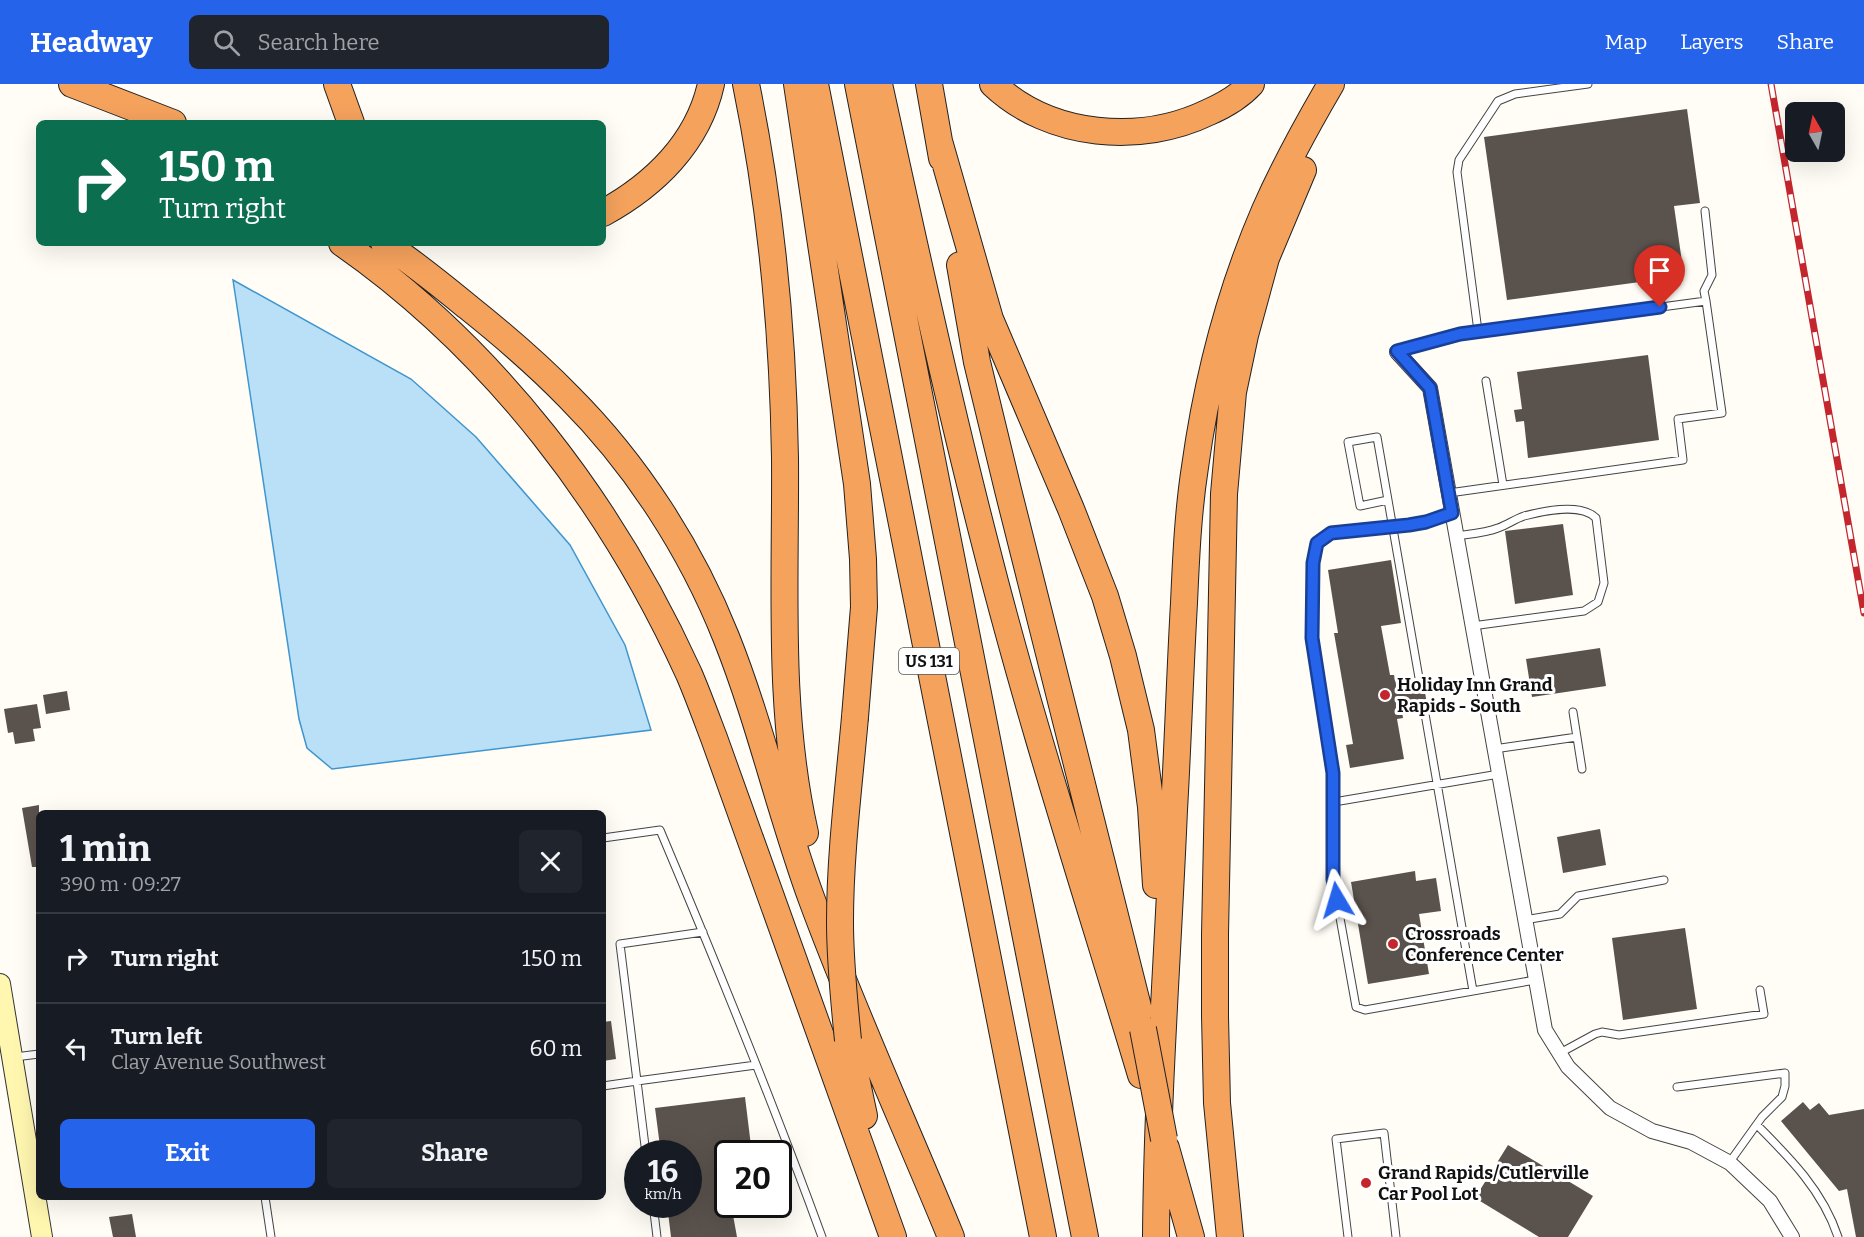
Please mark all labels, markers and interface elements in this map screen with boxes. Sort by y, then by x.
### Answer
search box [189,15,609,69]
text: Headway [30,26,153,59]
icon: search [210,26,243,59]
text: Search here [258,29,380,56]
text: Map [1605,29,1647,55]
text: Layers [1680,29,1744,55]
text: Share [1777,29,1834,55]
north arrow [1785,102,1845,162]
map controls [1785,102,1845,162]
text: 150 m [159,142,274,192]
icon: right [60,144,138,222]
text: Turn right [159,193,286,225]
pin [1634,245,1685,307]
icon: arrive [1643,254,1676,287]
road number: US 131 [899,648,959,674]
place label: Holiday Inn Grand Rapids - South [1397,674,1553,717]
marker: Holiday Inn Grand Rapids - South [1378,688,1392,702]
text: 1 min [60,827,151,871]
button: close [519,830,582,893]
position arrow [1305,868,1369,932]
text: 390 m · 09:27 [60,872,181,896]
place label: Crossroads Conference Center [1405,923,1564,966]
marker: Crossroads Conference Center [1386,937,1400,951]
icon: right [60,942,93,975]
text: Turn right [111,945,219,972]
text: 150 m [522,945,582,972]
text: Turn left [111,1023,203,1050]
icon: left [60,1032,93,1065]
text: 60 m [530,1035,582,1062]
text: Clay Avenue Southwest [111,1050,326,1074]
button: Exit [60,1119,315,1188]
button: Share [327,1119,582,1188]
speed limit sign: 20 [714,1140,792,1218]
text: 16 [648,1154,678,1190]
place label: Grand Rapids/Cutlerville Car Pool Lot [1378,1162,1589,1205]
marker: Grand Rapids/Cutlerville Car Pool Lot [1359,1176,1373,1190]
text: km/h [644,1185,682,1203]

